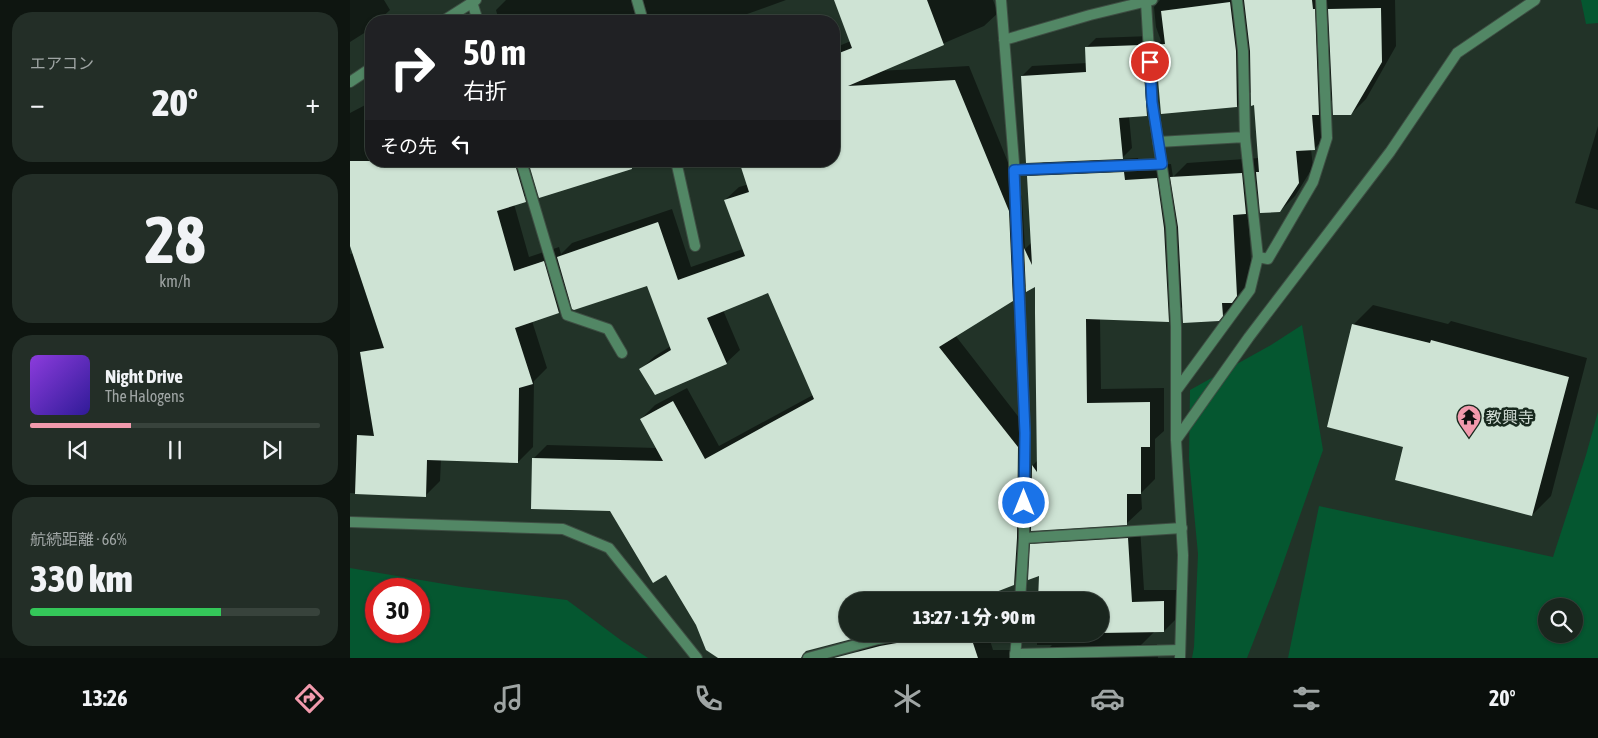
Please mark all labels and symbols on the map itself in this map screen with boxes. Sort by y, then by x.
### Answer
pin [1129,41,1171,83]
temple icon: 教興寺 [1456,404,1482,438]
place label: 教興寺 [1486,408,1534,426]
position arrow [997,476,1049,528]
speed limit sign: 30 [365,578,430,643]

